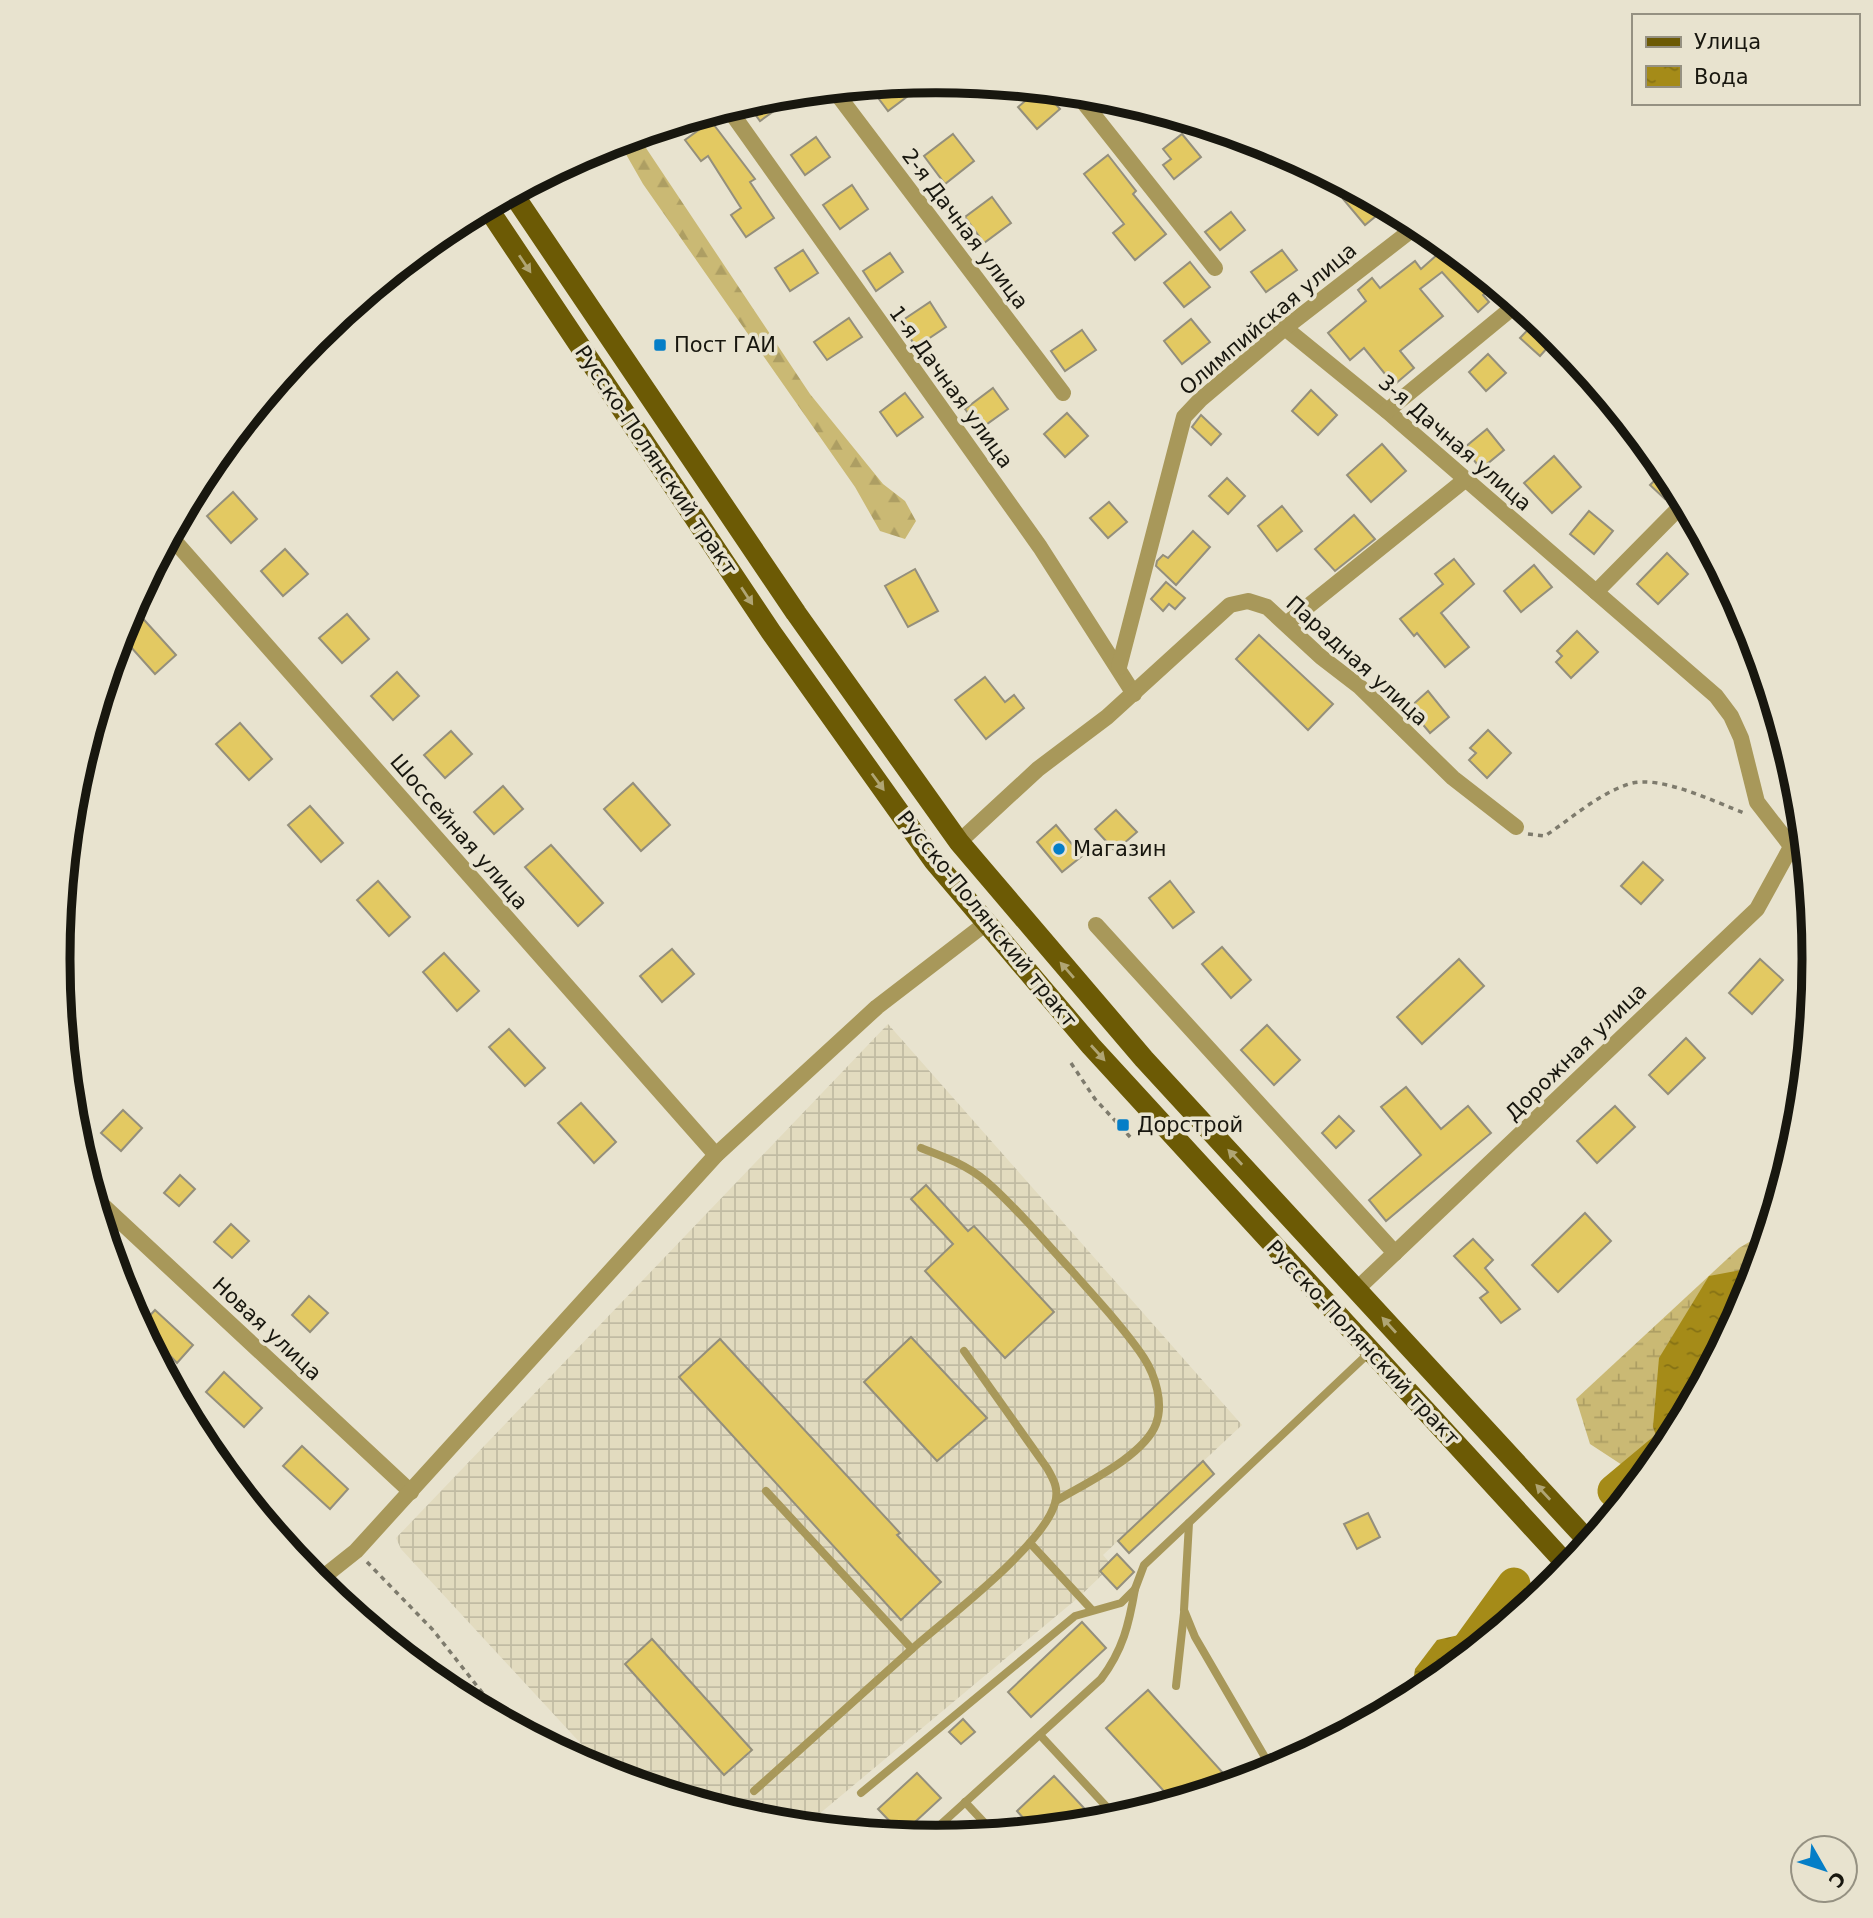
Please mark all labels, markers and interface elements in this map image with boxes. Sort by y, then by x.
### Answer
legend [1632,14,1859,105]
text: Улица [1694,30,1761,54]
text: Вода [1694,65,1749,89]
street label: 2-я Дачная улица [897,144,1033,314]
street label: Олимпийская улица [1175,238,1361,400]
one-way arrow [519,254,532,274]
street label: 1-я Дачная улица [884,301,1018,473]
place label: Пост ГАИ [674,333,776,357]
marker: Пост ГАИ [652,337,668,353]
street label: Русско-Полянский тракт [570,341,742,579]
street label: 3-я Дачная улица [1374,370,1536,516]
one-way arrow [740,587,754,605]
street label: Парадная улица [1281,591,1433,731]
street label: Шоссейная улица [385,750,533,914]
one-way arrow [871,773,885,791]
street label: Русско-Полянский тракт [892,806,1082,1032]
place label: Магазин [1073,837,1166,861]
marker: Магазин [1051,841,1067,857]
one-way arrow [1060,961,1075,978]
street label: Дорожная улица [1500,978,1652,1126]
one-way arrow [1090,1045,1106,1062]
place label: Дорстрой [1137,1113,1243,1137]
marker: Дорстрой [1115,1117,1131,1133]
one-way arrow [1227,1149,1243,1166]
street label: Русско-Полянский тракт [1262,1236,1464,1450]
street label: Новая улица [208,1273,326,1385]
one-way arrow [1382,1316,1397,1333]
one-way arrow [1535,1483,1551,1501]
north arrow [1789,1834,1859,1904]
text: С [1824,1867,1850,1892]

